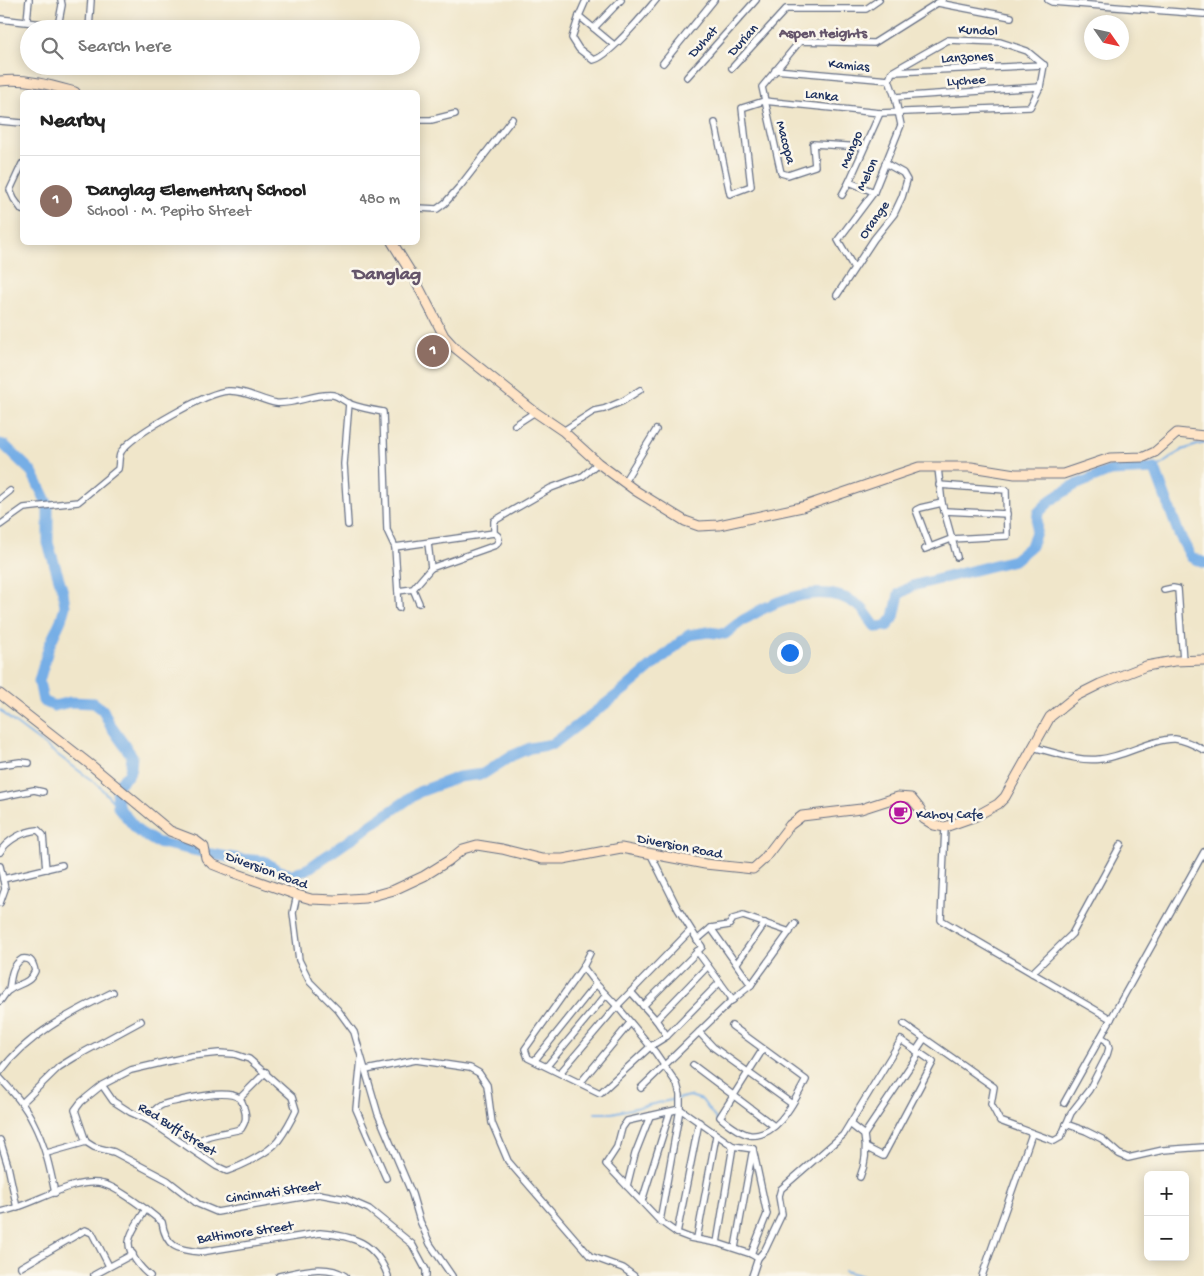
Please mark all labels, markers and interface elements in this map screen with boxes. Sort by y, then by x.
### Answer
north arrow [1084,15,1129,60]
search box [20,20,420,75]
street label: Durian [724,21,763,61]
street label: Duhat [685,22,723,63]
street label: Kundol [958,22,998,41]
district label: Aspen Heights [778,25,868,43]
icon: search [38,34,66,62]
text: Search here [78,36,172,59]
street label: Lanzones [941,49,994,68]
street label: Kamias [827,56,871,77]
street label: Lychee [946,72,987,91]
street label: Lanka [804,86,841,107]
text: Nearby [40,110,105,135]
street label: Macopa [771,119,799,167]
street label: Mango [837,129,868,171]
street label: Melon [853,156,883,194]
text: Danglag Elementary School [87,180,306,203]
text: 1 [53,191,59,210]
text: 480 m [359,191,400,210]
street label: Orange [856,197,895,243]
text: School · M. Pepito Street [87,203,251,222]
district label: Danglag [351,264,421,287]
pin: 1 [417,332,449,370]
your location [777,640,803,666]
cafe icon: Kahoy Cafe [888,801,912,825]
place label: Kahoy Cafe [916,807,984,824]
street label: Diversion Road [634,831,725,864]
street label: Diversion Road [222,848,311,895]
street label: Red Buff Street [134,1099,220,1162]
map controls [1144,1171,1189,1261]
button: + [1144,1171,1189,1216]
street label: Cincinnati Street [225,1178,323,1209]
button: − [1144,1216,1189,1261]
street label: Baltimore Street [195,1218,296,1249]

